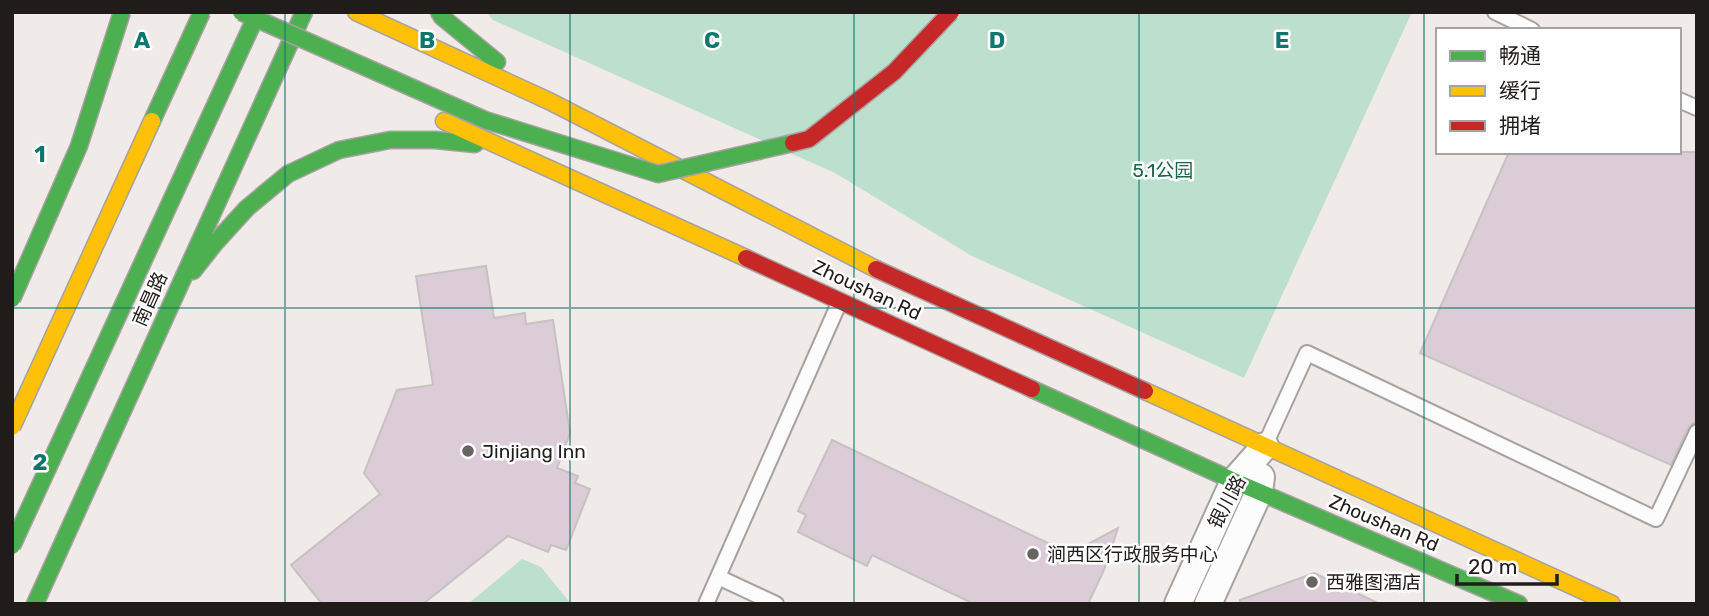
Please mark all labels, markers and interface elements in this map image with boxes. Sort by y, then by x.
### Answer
text: A [134,26,151,54]
text: B [419,26,435,54]
text: C [704,26,720,54]
text: D [989,26,1005,54]
text: E [1275,26,1289,54]
legend [1436,28,1681,154]
text: 畅通 [1499,43,1541,68]
text: 缓行 [1499,78,1541,103]
text: 拥堵 [1499,113,1541,138]
text: 1 [34,140,46,168]
park label: 5.1公园 [1133,159,1193,182]
street label: Zhoushan Rd [809,255,925,325]
street label: 南昌路 [128,268,172,330]
place label: Jinjiang Inn [482,440,586,463]
marker: Jinjiang Inn [460,443,476,459]
text: 2 [33,448,47,476]
street label: 银川路 [1203,471,1251,533]
street label: Zhoushan Rd [1326,490,1442,556]
scale bar [1457,542,1557,586]
place label: 涧西区行政服务中心 [1047,543,1218,566]
marker: 涧西区行政服务中心 [1025,546,1041,562]
text: 20 m [1468,554,1517,579]
place label: 西雅图酒店 [1326,571,1421,594]
marker: 西雅图酒店 [1304,574,1320,590]

